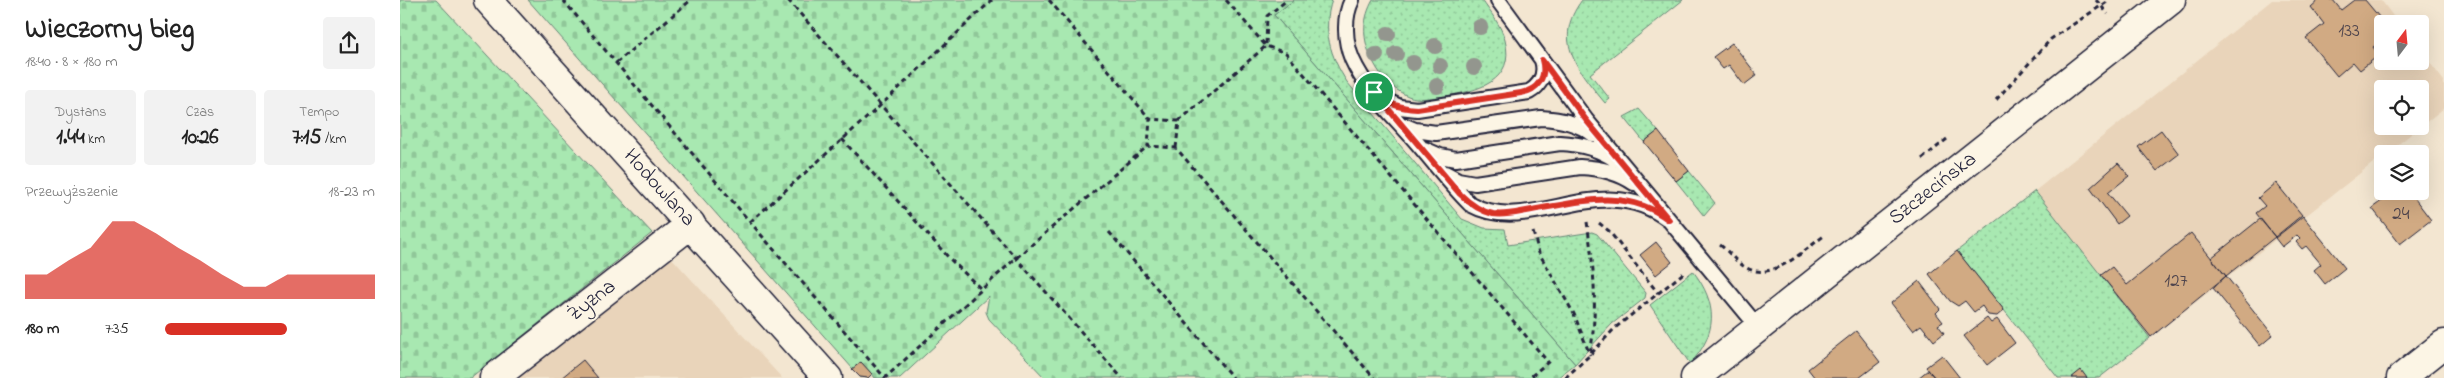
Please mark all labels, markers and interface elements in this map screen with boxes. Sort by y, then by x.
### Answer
text: Wieczorny bieg [25,10,194,51]
north arrow [2374,15,2429,70]
map controls [2374,15,2429,200]
button: share [323,17,375,69]
house number: 133 [2338,18,2360,45]
text: 18:40 · 8 × 180 m [25,50,118,74]
pin [1353,71,1395,113]
icon: arrive [1360,78,1388,106]
button: locate [2374,80,2429,135]
text: Dystans [55,102,106,123]
text: Czas [186,102,214,123]
text: Tempo [299,102,339,123]
text: 1.44 [56,123,85,153]
text: 10:26 [181,123,219,153]
text: 7:15 [292,123,321,153]
text: km [85,129,105,150]
text: /km [321,129,346,150]
street label: Hodowlana [616,142,702,234]
street label: Szczecińska [1883,145,1983,233]
button: layers [2374,145,2429,200]
text: Przewyższenie [25,180,118,204]
text: 18–23 m [328,180,375,204]
house number: 24 [2392,201,2410,228]
house number: 127 [2164,268,2188,295]
street label: Żyzna [561,273,624,331]
text: 180 m [25,317,59,341]
text: 7:35 [105,317,129,341]

